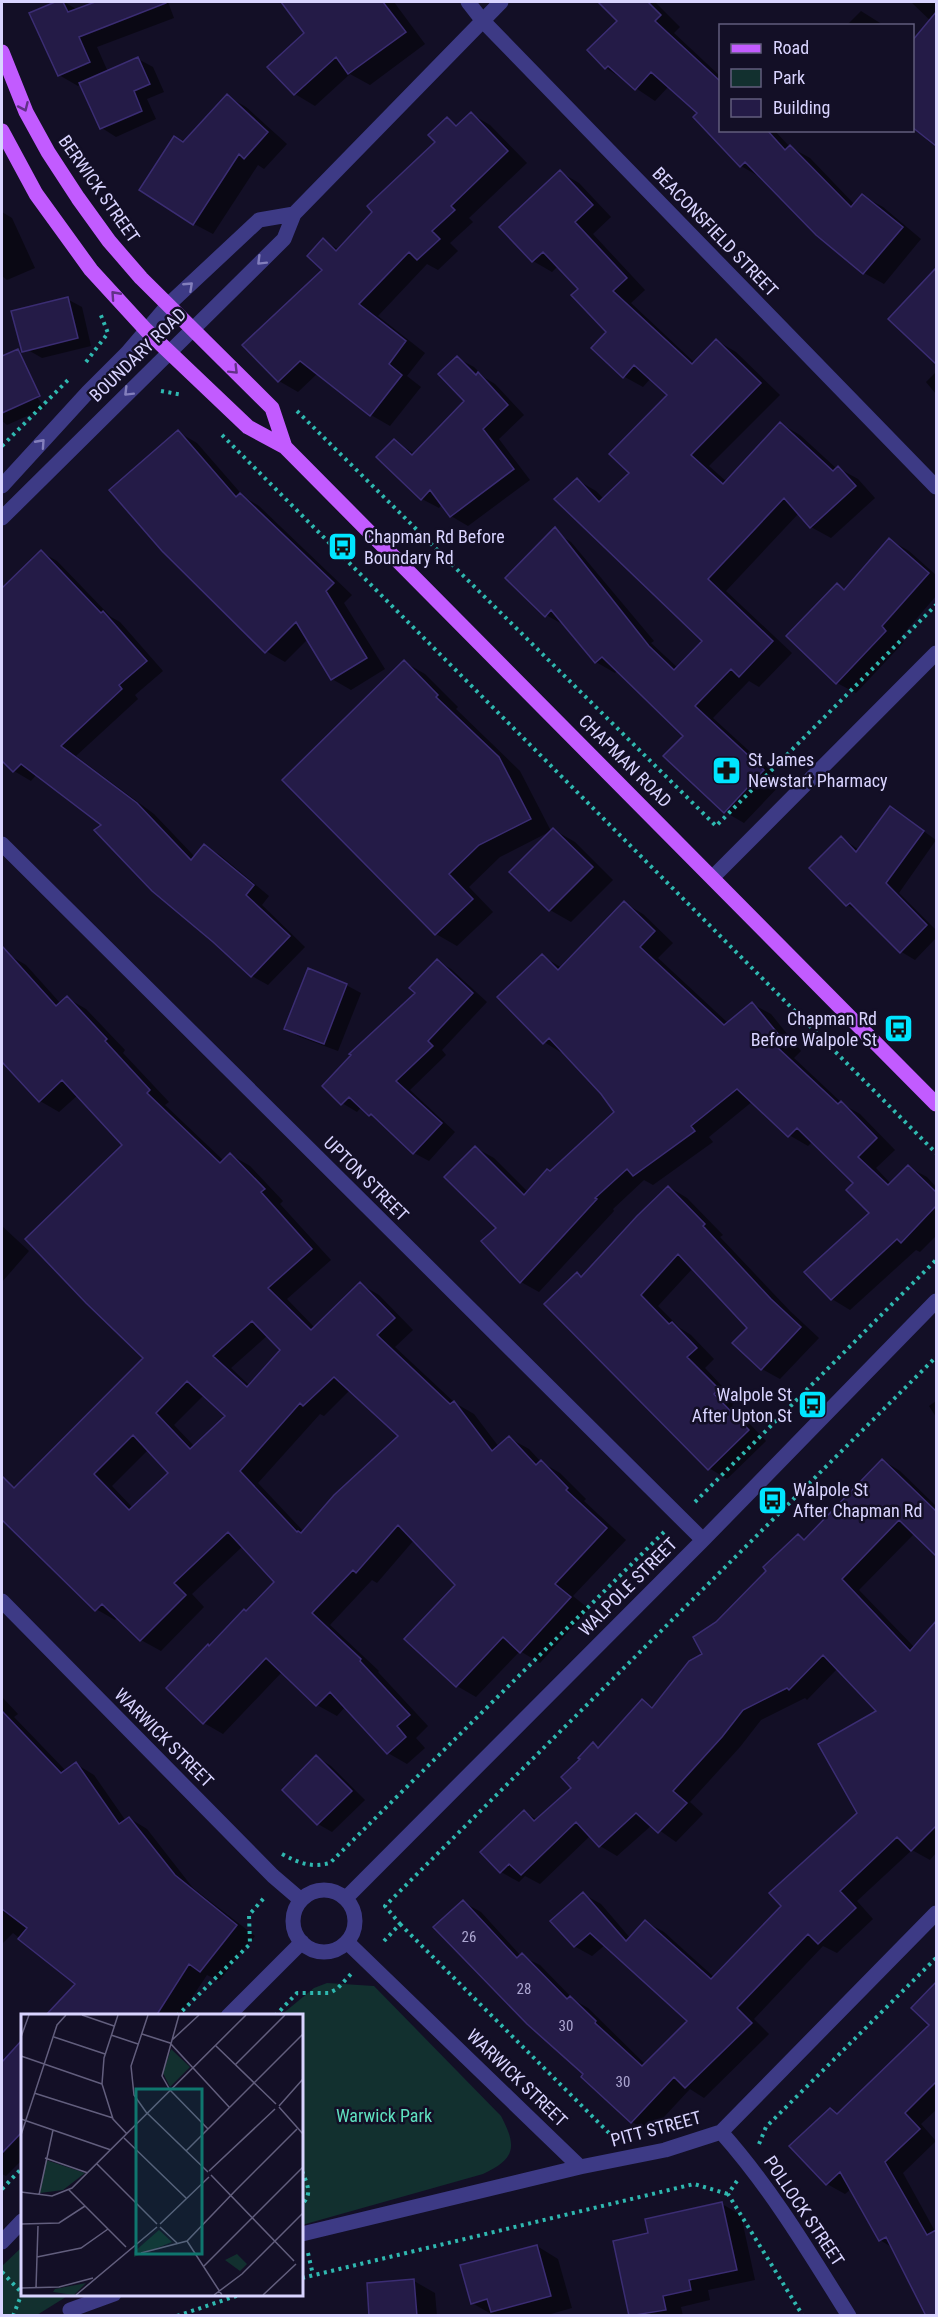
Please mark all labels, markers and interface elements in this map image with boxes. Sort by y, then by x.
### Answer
legend [719,24,914,132]
text: Road [773,37,809,58]
text: Park [773,67,805,88]
text: Building [773,97,830,118]
one-way arrow [16,100,28,111]
street label: BERWICK STREET [55,131,144,247]
street label: BEACONSFIELD STREET [648,163,782,301]
one-way arrow [258,254,269,265]
one-way arrow [182,282,193,293]
one-way arrow [111,292,122,302]
street label: BOUNDARY ROAD [85,303,190,406]
one-way arrow [227,363,238,374]
one-way arrow [124,385,135,396]
one-way arrow [34,440,45,450]
place label: Chapman Rd Before Boundary Rd [364,526,505,568]
bus stop icon: Chapman Rd Before Boundary Rd [327,531,359,563]
street label: CHAPMAN ROAD [575,710,676,811]
place label: St James Newstart Pharmacy [748,749,888,791]
pharmacy icon: St James Newstart Pharmacy [711,754,743,786]
place label: Chapman Rd Before Walpole St [751,1008,877,1050]
bus stop icon: Chapman Rd Before Walpole St [882,1013,914,1045]
street label: UPTON STREET [320,1132,413,1225]
place label: Walpole St After Upton St [692,1384,792,1426]
bus stop icon: Walpole St After Upton St [797,1389,829,1421]
place label: Walpole St After Chapman Rd [793,1479,922,1521]
bus stop icon: Walpole St After Chapman Rd [756,1484,788,1516]
street label: WALPOLE STREET [574,1533,681,1640]
street label: WARWICK STREET [110,1684,218,1792]
house number: 26 [462,1928,476,1946]
house number: 28 [517,1980,531,1998]
inset map [21,2014,303,2296]
house number: 30 [559,2017,573,2035]
street label: WARWICK STREET [463,2024,572,2131]
house number: 30 [616,2073,630,2091]
park label: Warwick Park [336,2105,432,2126]
street label: PITT STREET [608,2106,703,2151]
street label: POLLOCK STREET [760,2152,849,2270]

